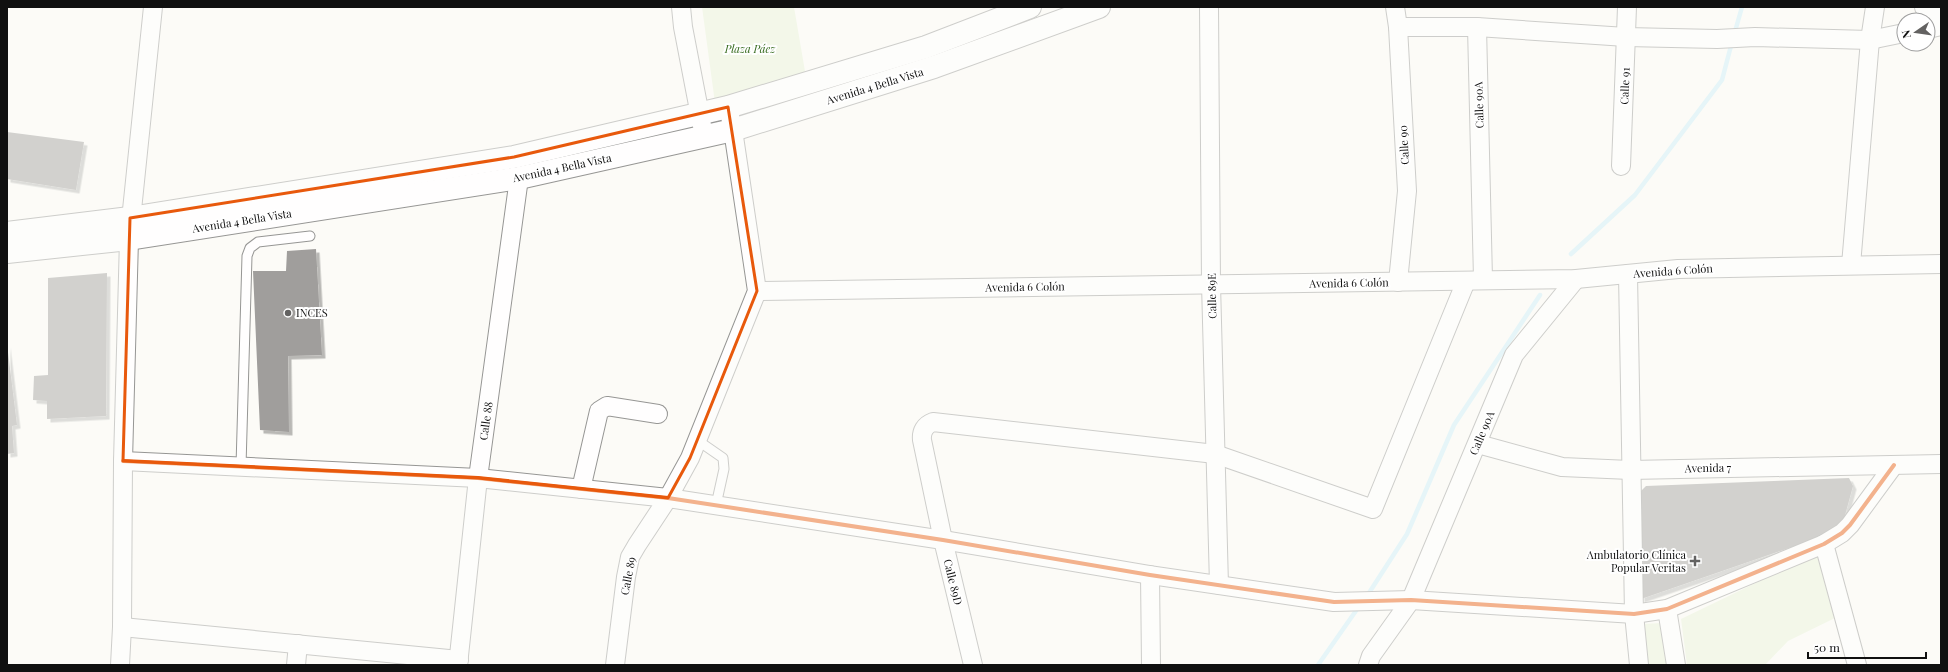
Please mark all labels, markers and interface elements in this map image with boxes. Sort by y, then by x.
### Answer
north arrow [1896,12,1936,52]
text: N [1898,29,1914,40]
park label: Plaza Páez [724,41,776,56]
street label: Avenida 4 Bella Vista [824,64,926,108]
street label: Calle 91 [1616,67,1633,105]
street label: Calle 90A [1470,81,1487,129]
street label: Calle 90 [1395,124,1412,165]
street label: Avenida 4 Bella Vista [510,150,613,186]
street label: Avenida 4 Bella Vista [190,205,293,236]
street label: Avenida 6 Colón [1632,260,1714,281]
street label: Calle 89E [1204,273,1219,319]
street label: Avenida 6 Colón [1308,274,1389,291]
street label: Avenida 6 Colón [984,278,1065,295]
place label: INCES [296,305,328,320]
marker: INCES [283,308,293,318]
street label: Calle 88 [475,400,496,441]
street label: Calle 90A [1466,408,1498,457]
street label: Avenida 7 [1684,460,1732,475]
place label: Ambulatorio Clínica Popular Veritas [1586,547,1687,575]
street label: Calle 89 [616,555,639,596]
marker: Ambulatorio Clínica Popular Veritas [1689,555,1701,567]
street label: Calle 89D [941,557,966,606]
scale bar [1808,634,1926,660]
text: 50 m [1814,639,1840,655]

